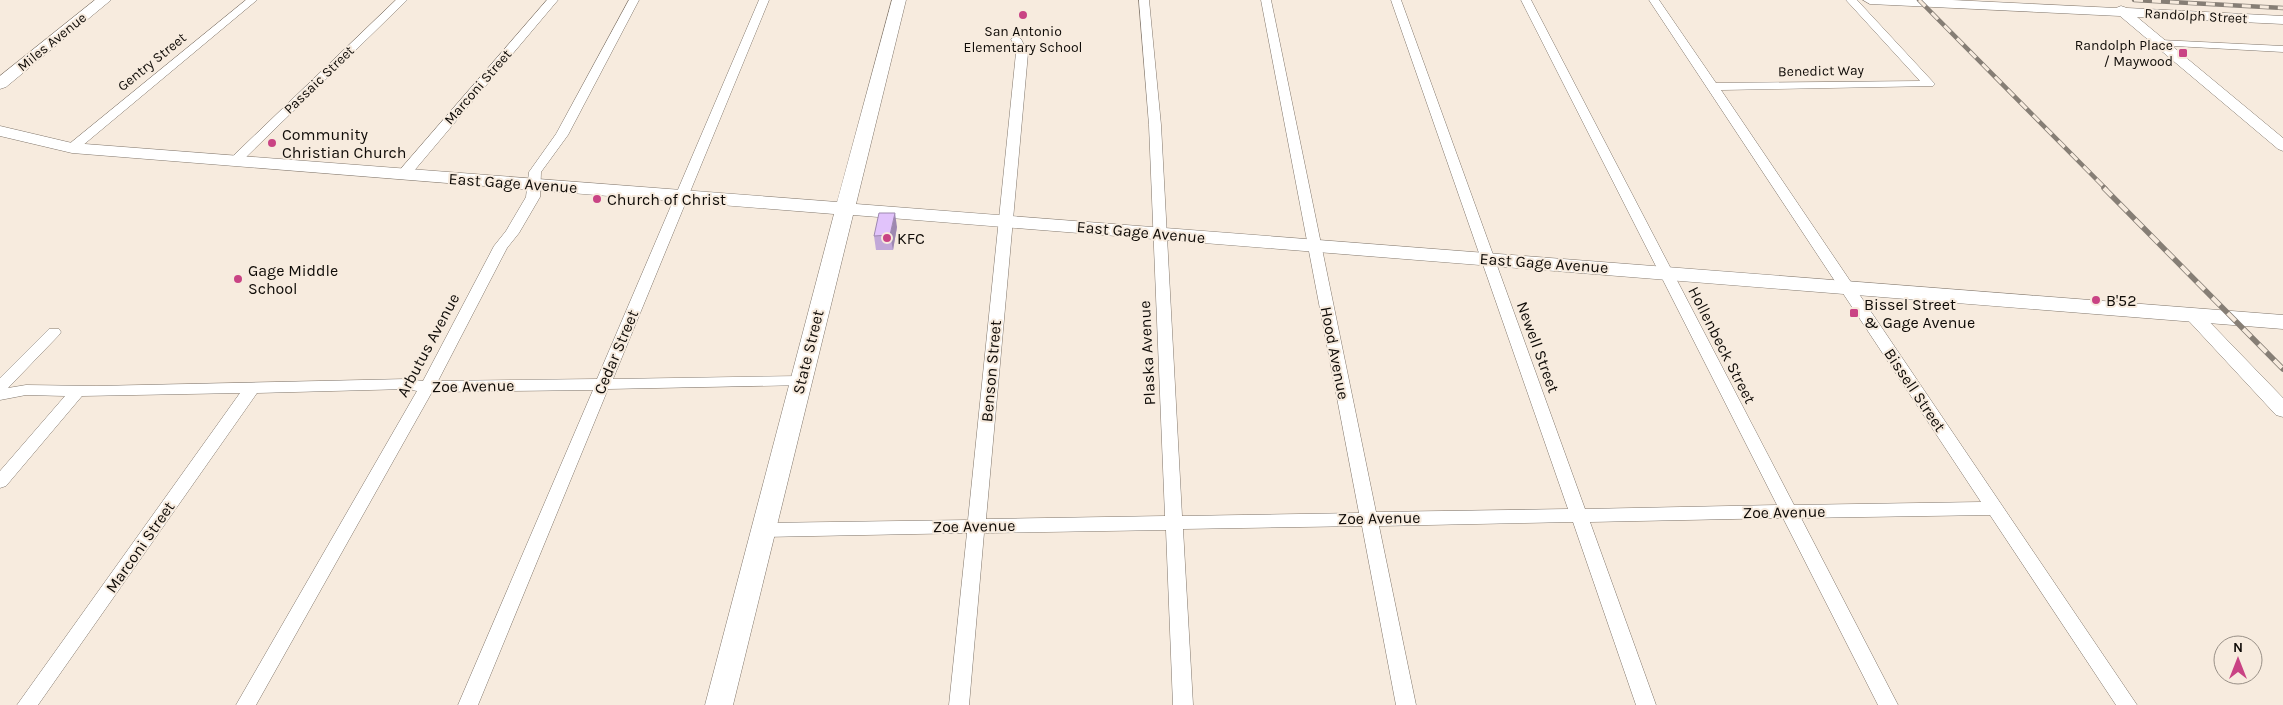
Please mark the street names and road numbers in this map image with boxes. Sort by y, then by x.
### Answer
street label: Randolph Street [2144,5,2248,27]
street label: Miles Avenue [14,9,90,75]
street label: Gentry Street [114,29,190,95]
street label: Passaic Street [280,42,358,118]
street label: Marconi Street [441,46,515,128]
street label: Benedict Way [1778,62,1865,80]
street label: East Gage Avenue [448,169,578,197]
street label: East Gage Avenue [1076,217,1206,247]
street label: East Gage Avenue [1479,249,1609,277]
street label: Hollenbeck Street [1684,283,1760,407]
street label: Arbutus Avenue [393,290,463,400]
street label: Newell Street [1513,299,1563,395]
street label: Plaska Avenue [1135,300,1159,406]
street label: Hood Avenue [1317,305,1353,401]
street label: Cedar Street [590,307,642,397]
street label: State Street [788,308,828,396]
street label: Benson Street [977,319,1005,423]
street label: Bissell Street [1880,345,1950,435]
street label: Zoe Avenue [431,376,515,396]
street label: Marconi Street [101,498,179,596]
street label: Zoe Avenue [1742,502,1826,522]
street label: Zoe Avenue [1337,508,1421,528]
street label: Zoe Avenue [932,516,1016,536]

